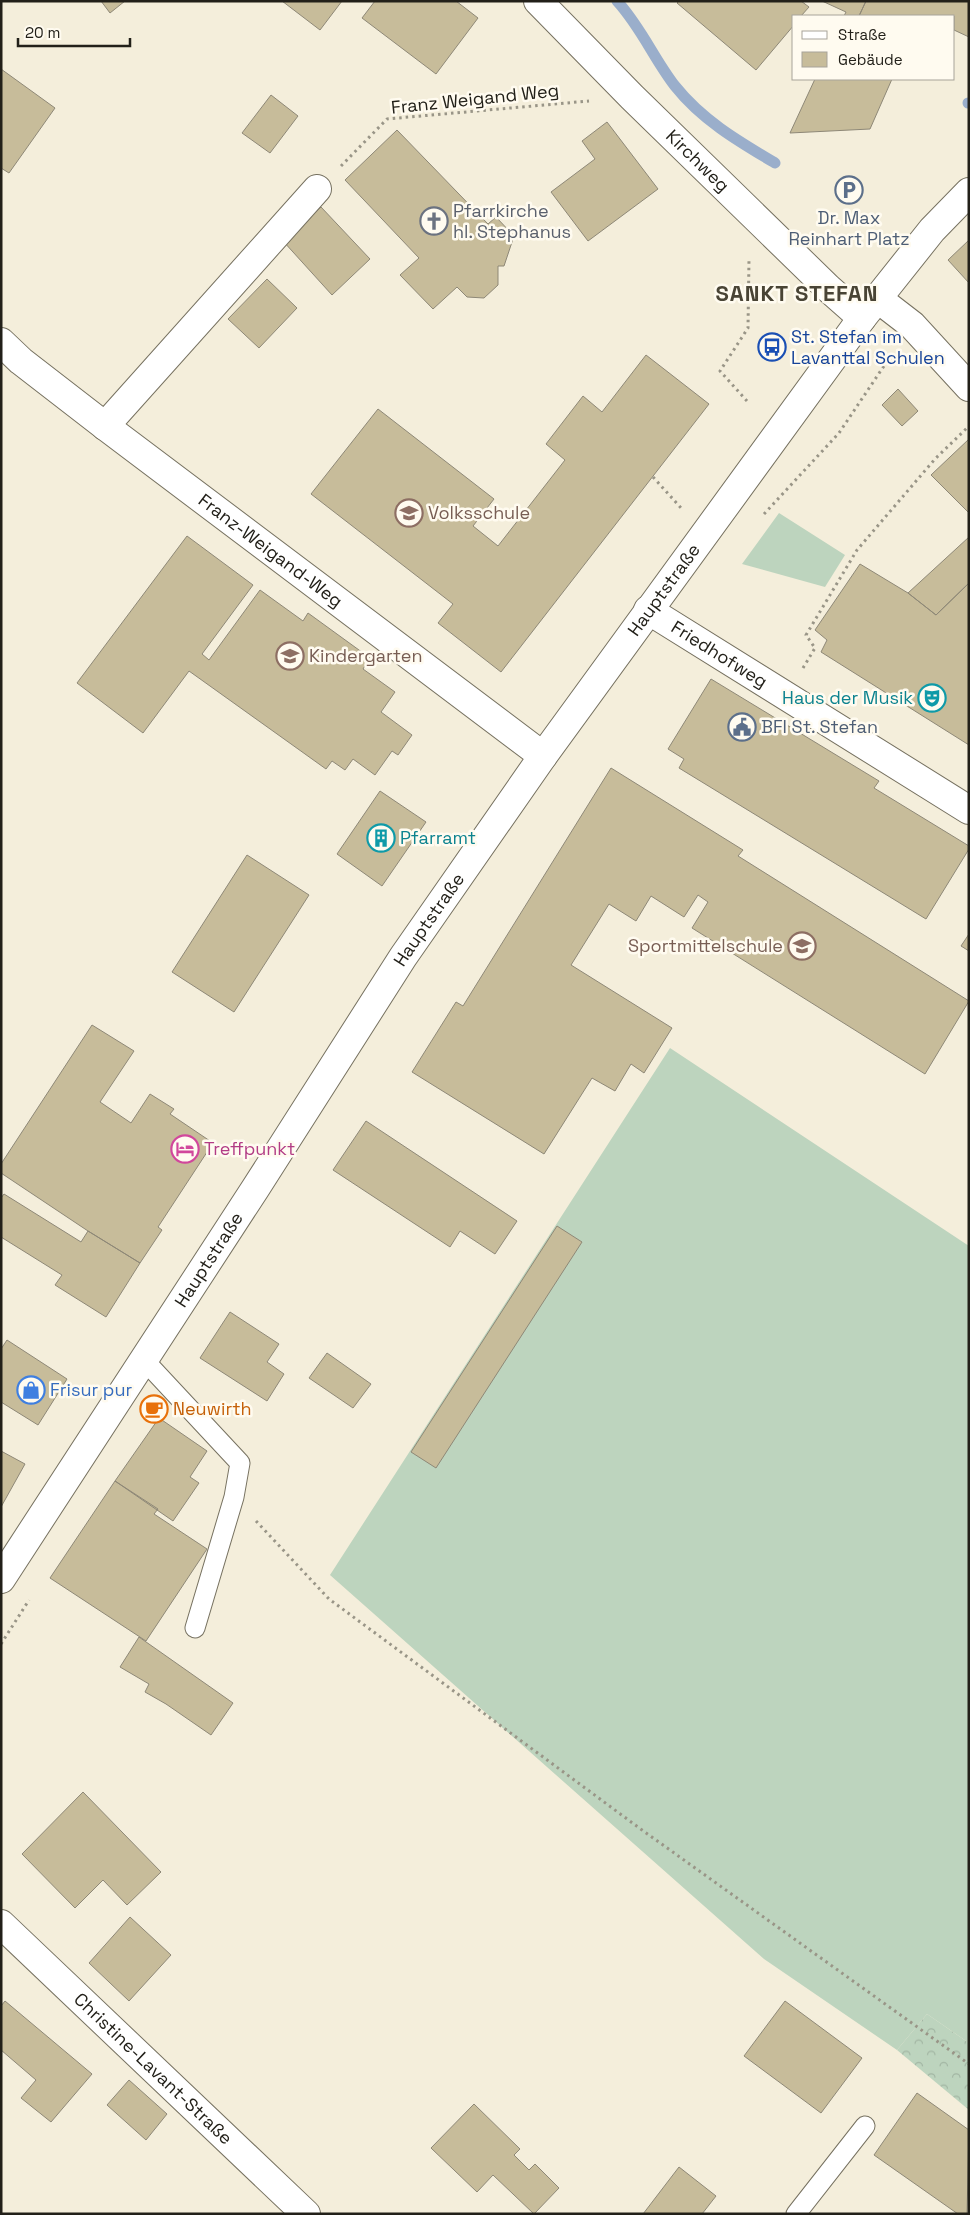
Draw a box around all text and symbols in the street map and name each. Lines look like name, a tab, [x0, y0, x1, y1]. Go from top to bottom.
scale bar	[18, 15, 130, 47]
legend	[792, 15, 955, 80]
text: 20 m	[25, 23, 60, 42]
text: Straße	[838, 25, 887, 44]
text: Gebäude	[838, 50, 903, 69]
street label: Franz Weigand Weg	[390, 78, 560, 119]
street label: Kirchweg	[661, 124, 735, 197]
parking icon: Dr. Max Reinhart Platz	[834, 175, 864, 205]
place label: Pfarrkirche hl. Stephanus	[453, 199, 571, 243]
church icon: Pfarrkirche hl. Stephanus	[419, 206, 449, 236]
place label: Dr. Max Reinhart Platz	[788, 206, 910, 250]
district label: SANKT STEFAN	[715, 279, 879, 307]
place label: St. Stefan im Lavanttal Schulen	[791, 325, 945, 369]
bus stop icon: St. Stefan im Lavanttal Schulen	[757, 332, 787, 362]
street label: Franz-Weigand-Weg	[194, 488, 348, 612]
school or university icon: Volksschule	[394, 498, 424, 528]
place label: Volksschule	[428, 501, 530, 524]
street label: Hauptstraße	[622, 539, 705, 640]
street label: Friedhofweg	[667, 615, 772, 693]
school or university icon: Kindergarten	[275, 641, 305, 671]
place label: Kindergarten	[309, 644, 422, 667]
theatre icon: Haus der Musik	[917, 683, 947, 713]
place label: Haus der Musik	[782, 686, 913, 709]
public building icon: BFI St. Stefan	[727, 712, 757, 742]
place label: BFI St. Stefan	[761, 715, 878, 738]
building icon: Pfarramt	[366, 823, 396, 853]
place label: Pfarramt	[400, 826, 476, 849]
street label: Hauptstraße	[388, 868, 469, 971]
school or university icon: Sportmittelschule	[787, 931, 817, 961]
place label: Sportmittelschule	[628, 934, 783, 957]
hotel icon: Treffpunkt	[170, 1134, 200, 1164]
place label: Treffpunkt	[204, 1137, 295, 1160]
street label: Hauptstraße	[169, 1208, 248, 1311]
shop icon: Frisur pur	[16, 1375, 46, 1405]
place label: Frisur pur	[50, 1378, 132, 1401]
cafe icon: Neuwirth	[139, 1394, 169, 1424]
place label: Neuwirth	[173, 1397, 252, 1420]
street label: Christine-Lavant-Straße	[69, 1988, 238, 2149]

